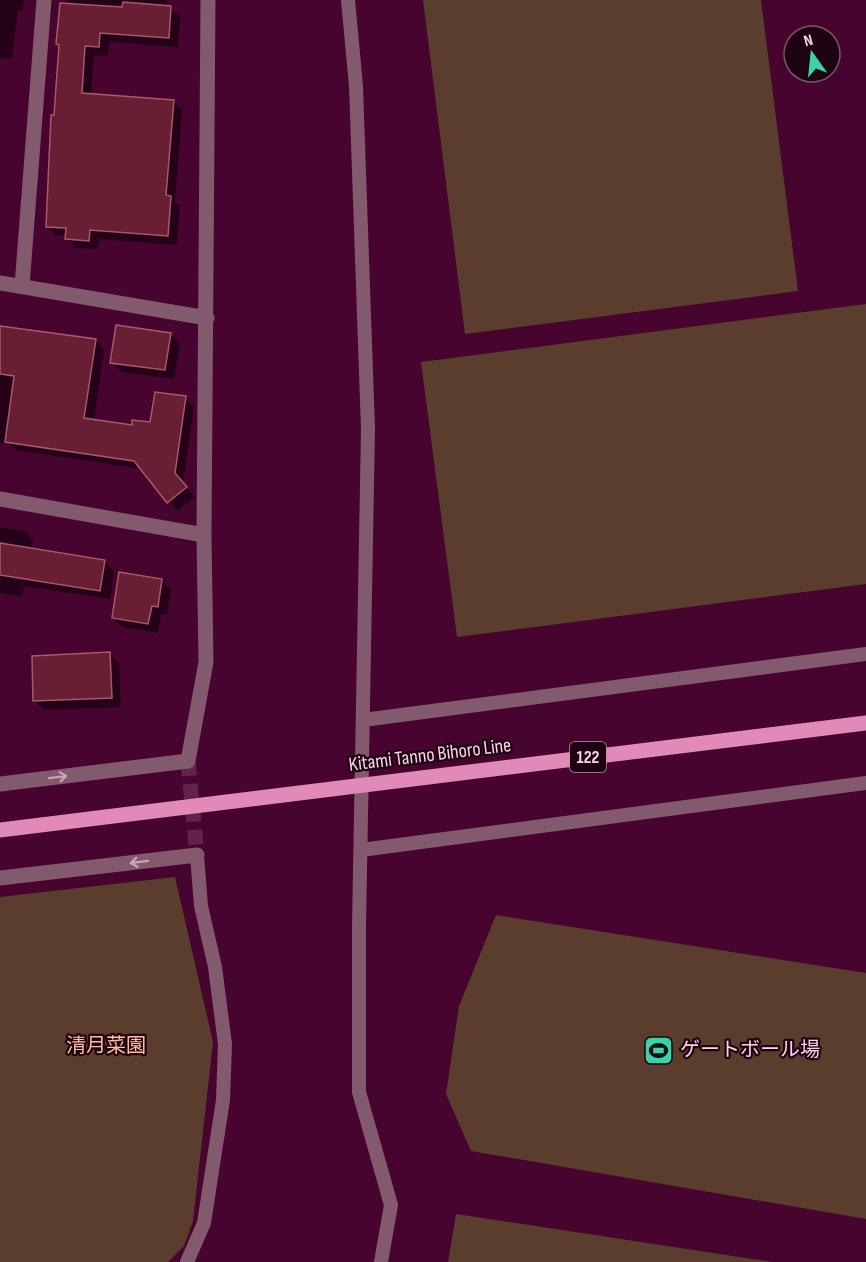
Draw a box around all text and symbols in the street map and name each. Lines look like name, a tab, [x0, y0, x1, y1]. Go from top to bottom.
north arrow	[782, 24, 842, 84]
text: N	[802, 31, 815, 51]
street label: Kitami Tanno Bihoro Line	[347, 733, 513, 777]
road number: 122	[570, 742, 606, 772]
one-way arrow	[48, 771, 68, 782]
one-way arrow	[130, 856, 150, 867]
park label: 清月菜園	[66, 1034, 146, 1058]
sports icon: ゲートボール場	[643, 1034, 675, 1066]
place label: ゲートボール場	[680, 1038, 820, 1062]

